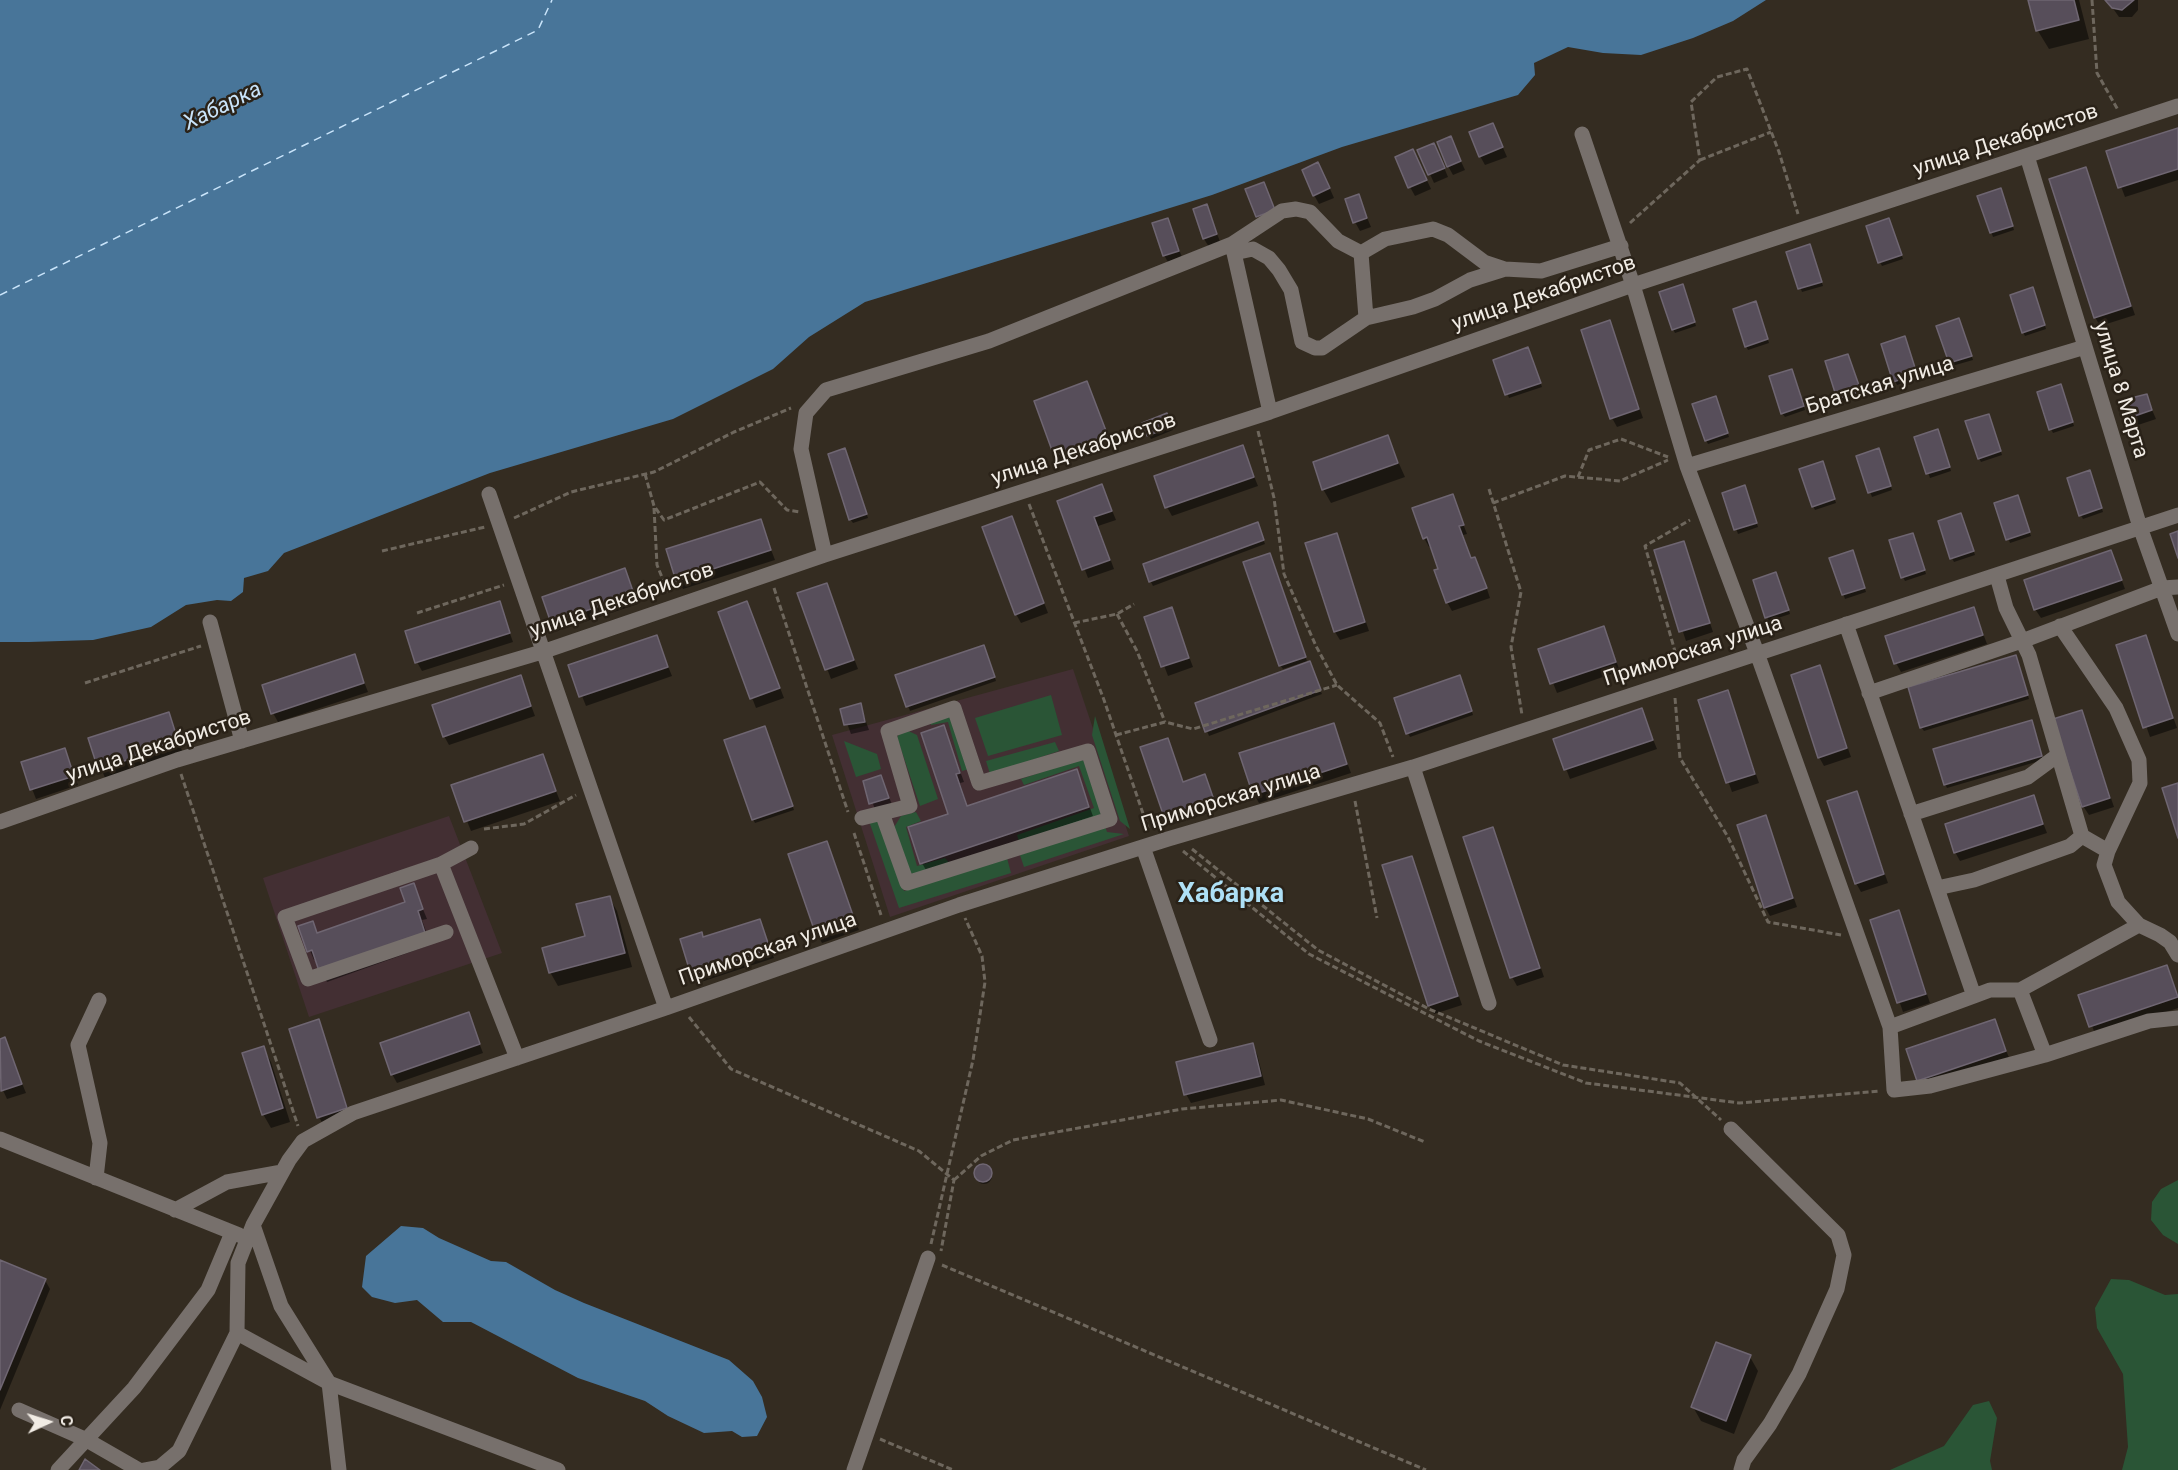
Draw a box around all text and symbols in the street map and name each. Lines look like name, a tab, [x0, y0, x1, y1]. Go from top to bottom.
water label: Хабарка	[180, 77, 266, 137]
street label: улица Декабристов	[1911, 99, 2101, 183]
street label: улица Декабристов	[1449, 251, 1639, 337]
street label: улица 8 Марта	[2087, 318, 2153, 462]
street label: Братская улица	[1803, 351, 1957, 421]
street label: улица Декабристов	[989, 408, 1179, 492]
street label: улица Декабристов	[527, 558, 717, 644]
street label: Приморская улица	[1600, 611, 1786, 693]
street label: улица Декабристов	[64, 705, 254, 789]
street label: Приморская улица	[1138, 760, 1324, 838]
district label: Хабарка	[1178, 879, 1284, 911]
street label: Приморская улица	[676, 908, 860, 992]
north arrow	[18, 1392, 78, 1452]
text: С	[57, 1415, 76, 1427]

